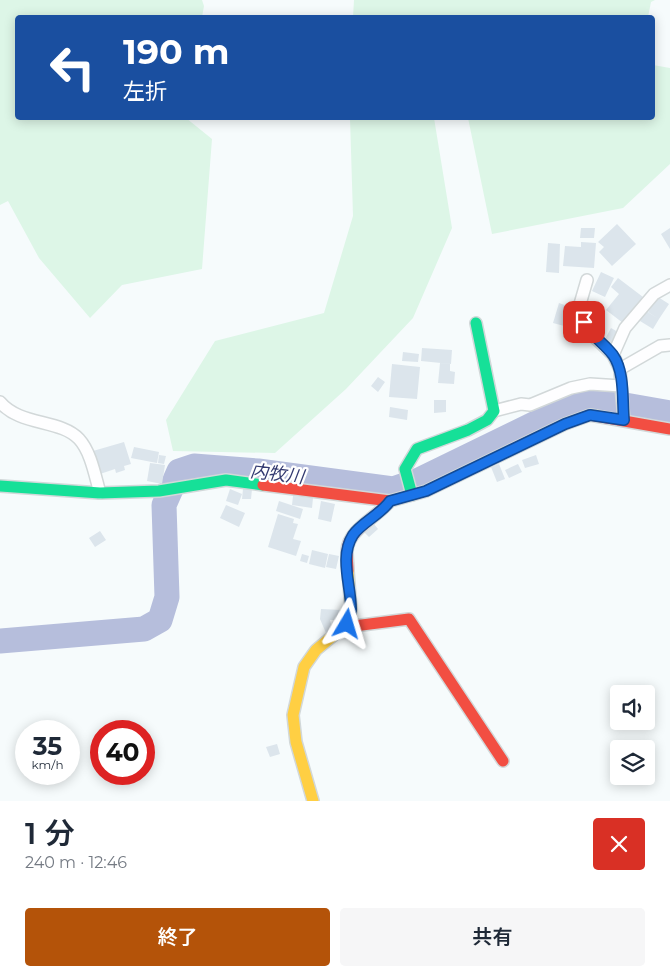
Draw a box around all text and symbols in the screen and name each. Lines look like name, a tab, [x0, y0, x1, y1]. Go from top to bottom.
text: 190 m	[123, 30, 229, 73]
icon: left	[40, 35, 105, 100]
text: 左折	[123, 78, 167, 105]
pin	[563, 301, 605, 343]
icon: arrive	[570, 308, 598, 336]
water label: 内牧川	[249, 460, 307, 488]
position arrow	[320, 597, 372, 649]
map controls	[610, 685, 655, 785]
button: sound	[610, 685, 655, 730]
speed limit sign: 40	[90, 720, 155, 785]
text: 35	[33, 731, 62, 761]
button: layers	[610, 740, 655, 785]
text: km/h	[31, 757, 64, 772]
text: 1 分	[25, 815, 75, 852]
button: close	[593, 818, 645, 870]
text: 240 m · 12:46	[25, 853, 127, 872]
button: 終了	[25, 908, 330, 966]
button: 共有	[340, 908, 645, 966]

